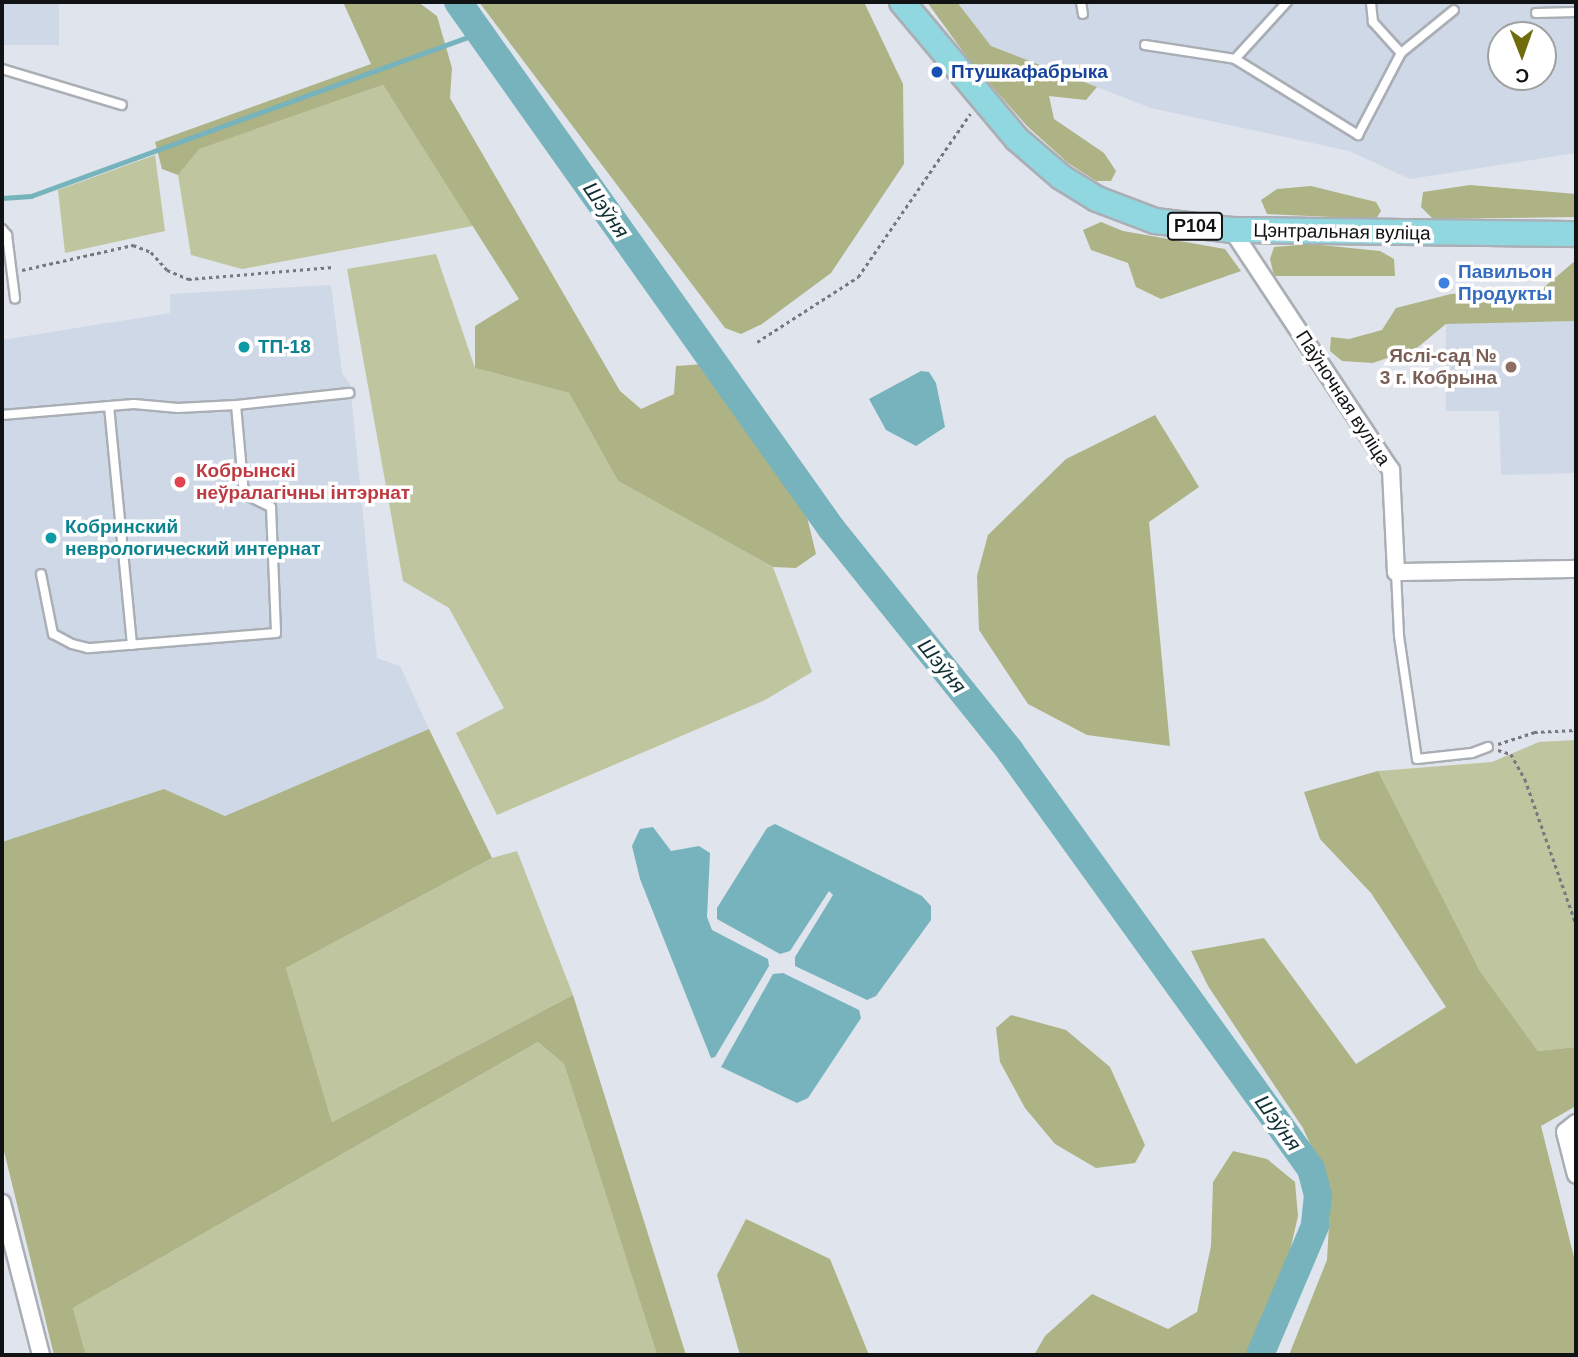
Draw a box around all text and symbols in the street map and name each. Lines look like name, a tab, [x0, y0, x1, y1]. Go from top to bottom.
north arrow	[1487, 21, 1557, 91]
place label: Птушкафабрыка	[951, 61, 1108, 83]
marker: Птушкафабрыка	[929, 64, 945, 80]
text: С	[1515, 65, 1529, 86]
water label: Шэўня	[578, 177, 634, 243]
road number: Р104	[1165, 211, 1225, 240]
street label: Цэнтральная вуліца	[1253, 219, 1431, 245]
place label: Павильон Продукты	[1458, 261, 1553, 305]
marker: Павильон Продукты	[1436, 275, 1452, 291]
street label: Паўночная вуліца	[1291, 326, 1395, 470]
place label: ТП-18	[258, 336, 311, 358]
marker: ТП-18	[236, 339, 252, 355]
place label: Яслі-сад № 3 г. Кобрына	[1380, 345, 1497, 389]
marker: Яслі-сад № 3 г. Кобрына	[1503, 359, 1519, 375]
place label: Кобрынскі неўралагічны інтэрнат	[196, 460, 410, 504]
marker: Кобрынскі неўралагічны інтэрнат	[170, 472, 190, 492]
place label: Кобринский неврологический интернат	[65, 516, 321, 560]
marker: Кобринский неврологический интернат	[43, 530, 59, 546]
water label: Шэўня	[912, 634, 972, 698]
water label: Шэўня	[1249, 1090, 1307, 1156]

